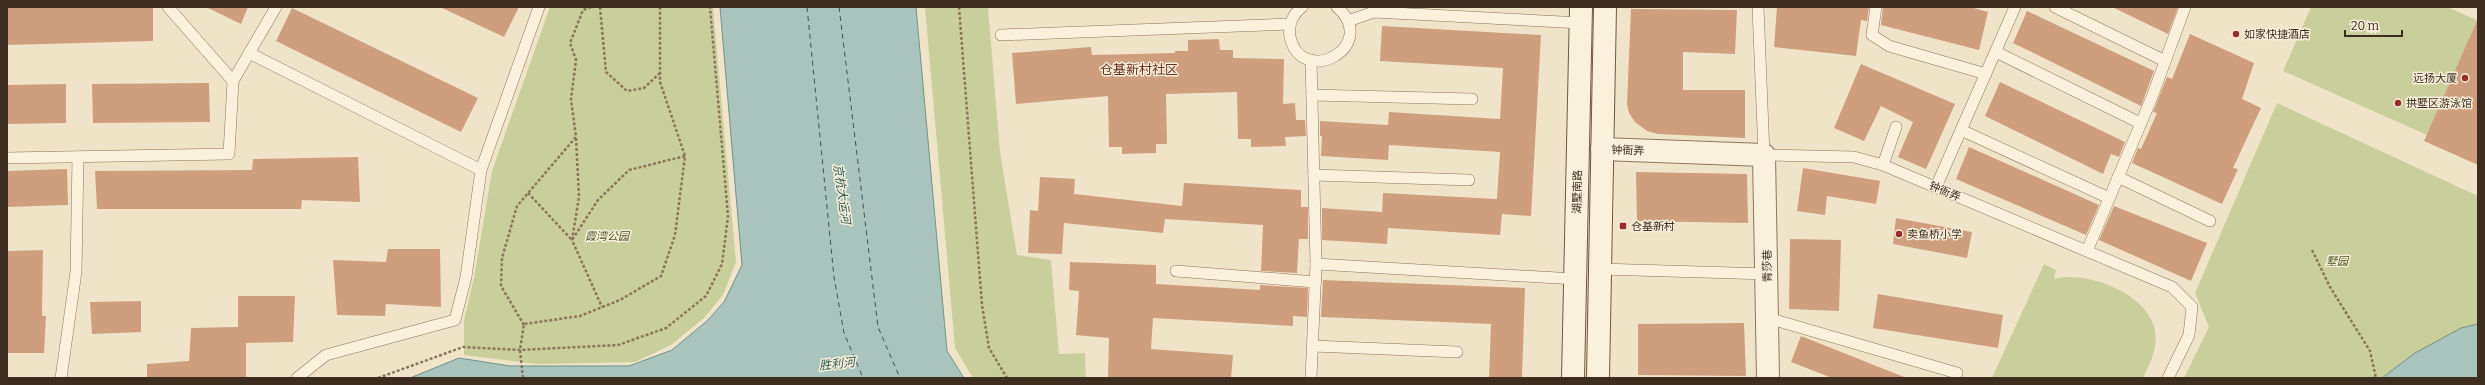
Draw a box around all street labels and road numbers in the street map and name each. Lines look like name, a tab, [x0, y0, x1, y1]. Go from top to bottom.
street label: 钟衙弄	[1611, 143, 1645, 158]
street label: 湖墅南路	[1571, 170, 1584, 214]
street label: 钟衙弄	[1927, 179, 1963, 204]
street label: 青莎巷	[1761, 249, 1774, 283]

